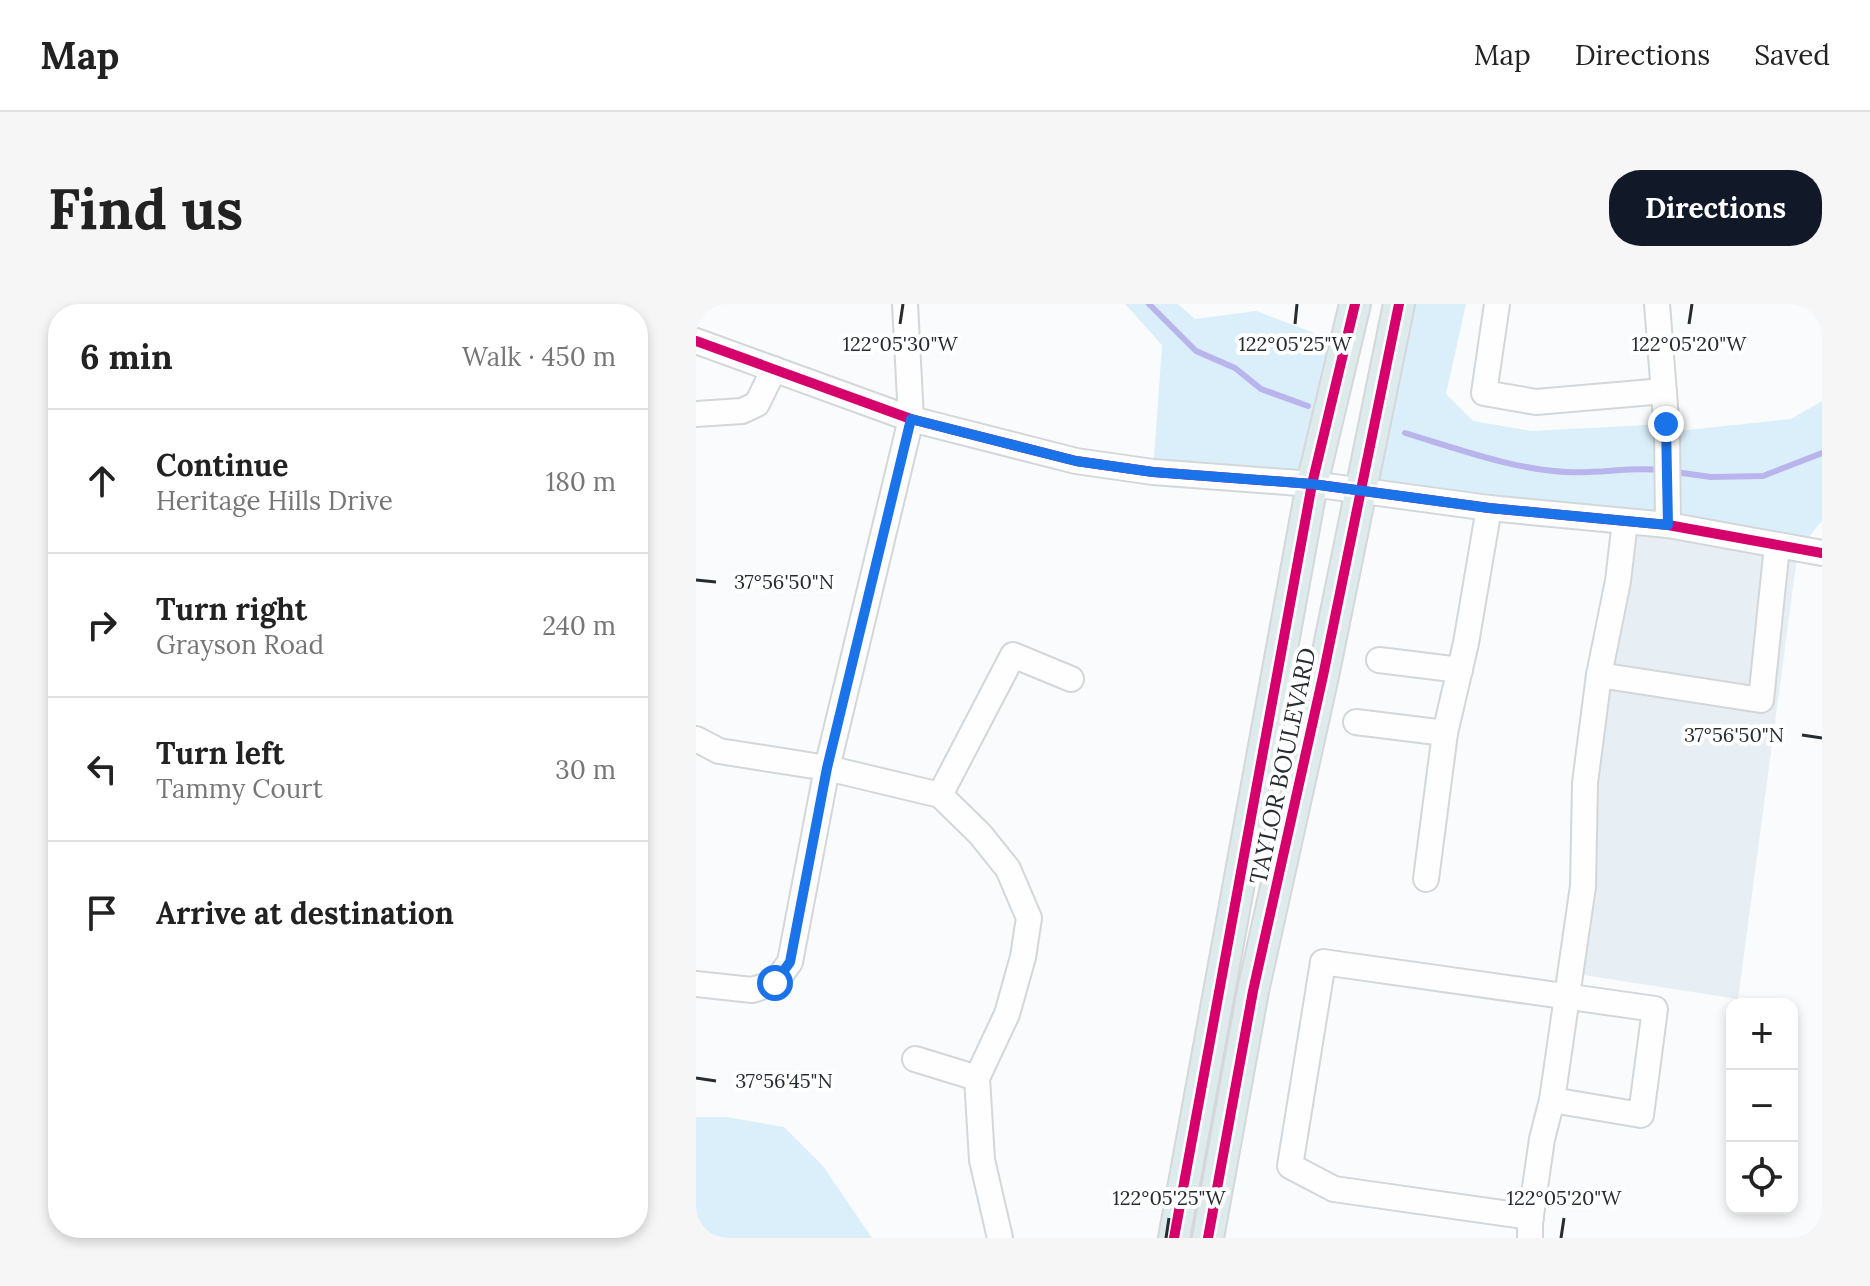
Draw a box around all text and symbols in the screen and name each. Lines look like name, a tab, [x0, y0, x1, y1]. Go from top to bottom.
text: Map	[40, 31, 119, 79]
text: Map	[1474, 37, 1531, 73]
text: Directions	[1575, 37, 1710, 73]
text: Saved	[1754, 37, 1830, 73]
button: Directions	[1609, 170, 1822, 246]
text: Find us	[48, 173, 243, 244]
text: 122°05'30"W	[843, 331, 958, 356]
text: 122°05'25"W	[1239, 331, 1352, 356]
text: 122°05'20"W	[1632, 331, 1747, 356]
text: 6 min	[80, 335, 173, 378]
text: Walk · 450 m	[462, 340, 616, 373]
route end	[1648, 406, 1684, 442]
text: Continue	[156, 446, 288, 484]
icon: ahead	[80, 459, 124, 503]
text: 180 m	[546, 465, 616, 498]
text: Heritage Hills Drive	[156, 484, 393, 517]
text: 37°56'50"N	[734, 569, 834, 594]
text: Turn right	[156, 590, 307, 628]
icon: right	[80, 603, 124, 647]
text: 240 m	[542, 609, 616, 642]
text: Grayson Road	[156, 628, 324, 661]
street label: TAYLOR BOULEVARD	[1242, 645, 1323, 887]
text: 37°56'50"N	[1684, 722, 1784, 747]
text: Turn left	[156, 734, 284, 772]
icon: left	[80, 747, 124, 791]
text: 30 m	[555, 753, 616, 786]
text: Tammy Court	[156, 772, 323, 805]
icon: arrive	[80, 891, 124, 935]
text: Arrive at destination	[156, 894, 454, 932]
route start	[757, 965, 793, 1001]
map controls	[1726, 998, 1798, 1214]
button: +	[1726, 998, 1798, 1070]
text: 37°56'45"N	[735, 1068, 833, 1093]
button: −	[1726, 1070, 1798, 1142]
button: locate	[1726, 1142, 1798, 1214]
text: 122°05'25"W	[1113, 1185, 1226, 1210]
text: 122°05'20"W	[1507, 1185, 1622, 1210]

